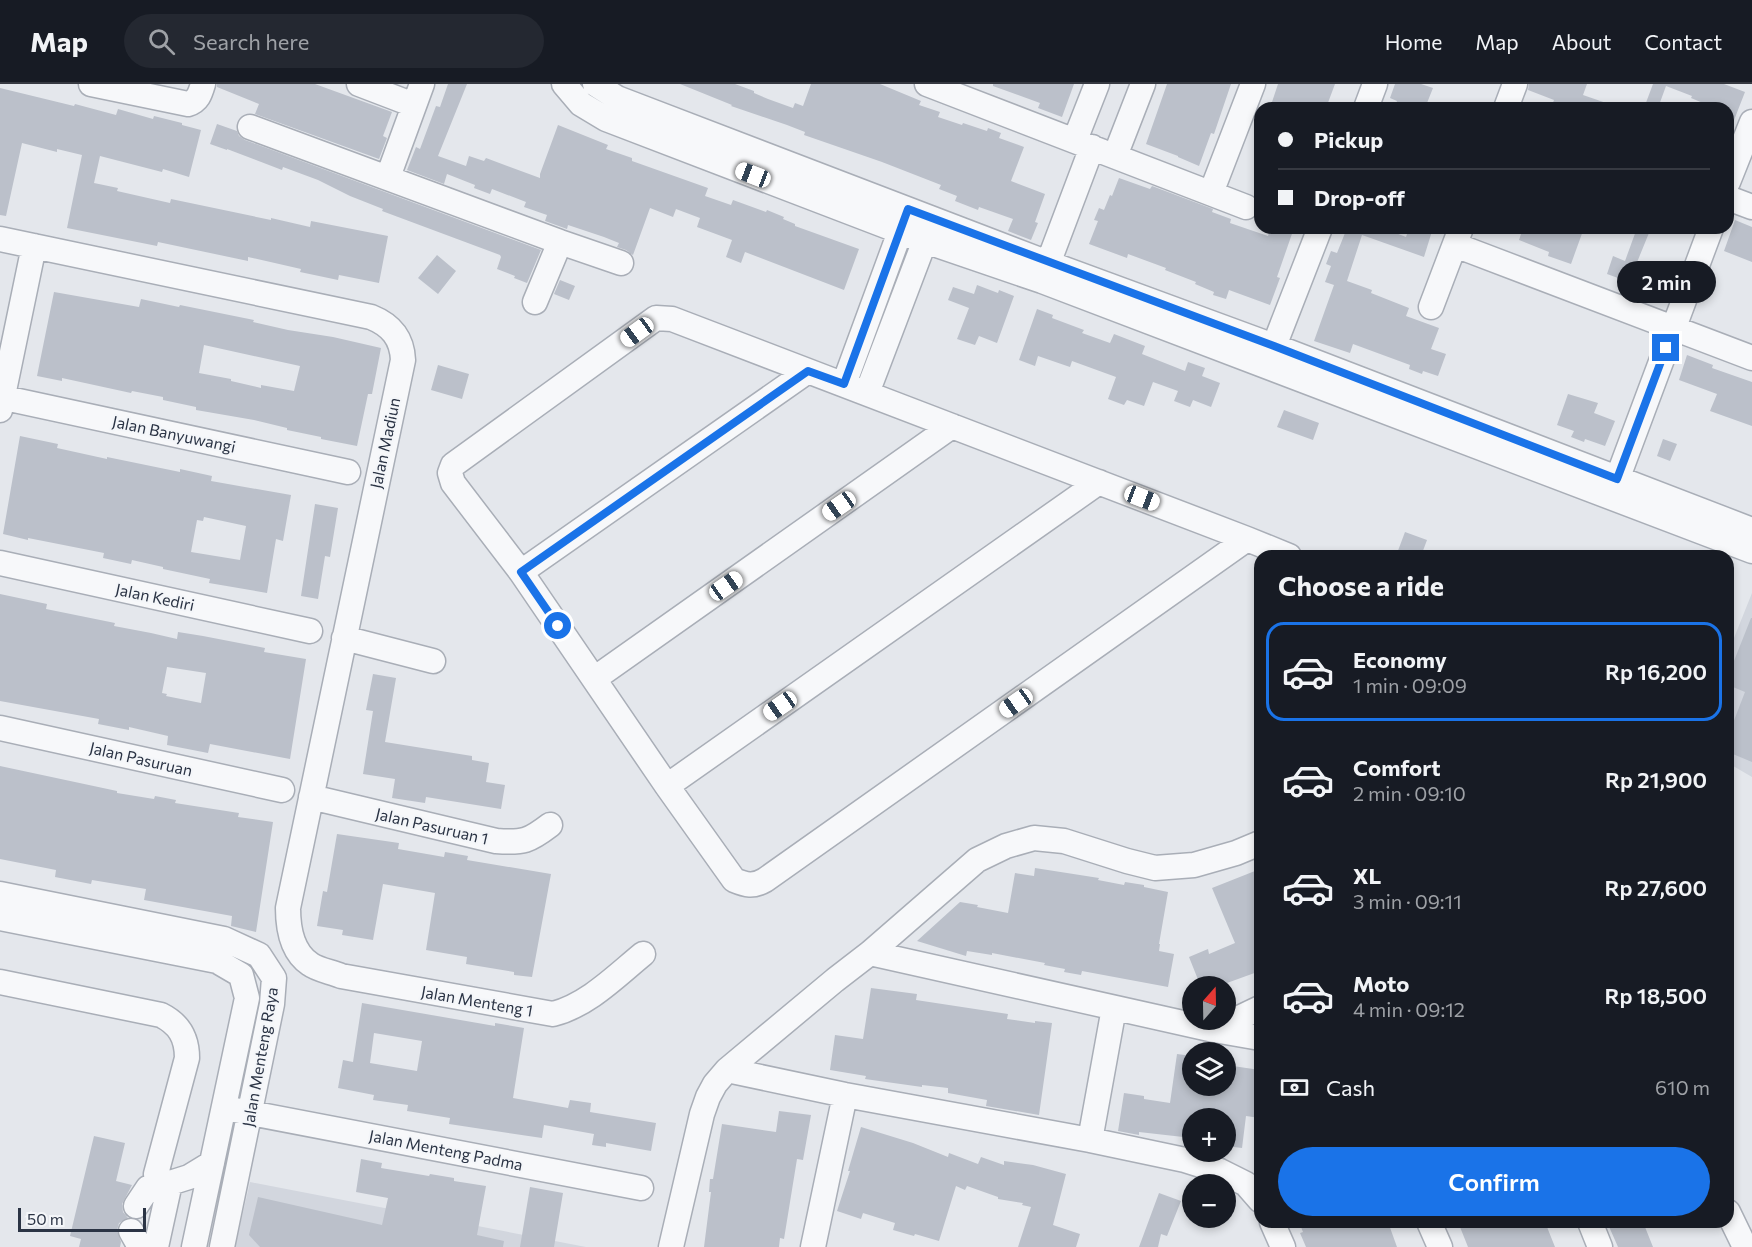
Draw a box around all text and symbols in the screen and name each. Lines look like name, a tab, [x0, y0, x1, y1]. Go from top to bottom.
search box	[124, 14, 544, 68]
text: Map	[30, 24, 88, 58]
icon: search	[145, 25, 178, 58]
text: Search here	[193, 28, 309, 55]
text: Home	[1385, 29, 1442, 54]
text: Map	[1475, 29, 1519, 54]
text: About	[1552, 29, 1611, 54]
text: Contact	[1644, 29, 1722, 54]
text: Pickup	[1314, 126, 1383, 153]
car	[733, 160, 773, 190]
text: Drop-off	[1314, 184, 1405, 211]
callout: 2 min	[1616, 261, 1716, 303]
text: 2 min	[1642, 270, 1691, 294]
car	[617, 314, 657, 350]
route end	[1652, 334, 1679, 361]
street label: Jalan Madiun	[366, 396, 403, 490]
street label: Jalan Banyuwangi	[111, 411, 237, 456]
car	[1122, 483, 1162, 513]
car	[819, 488, 859, 524]
car	[706, 568, 746, 604]
text: Choose a ride	[1278, 569, 1444, 602]
street label: Jalan Kediri	[114, 579, 196, 614]
route start	[544, 612, 571, 639]
icon: car	[1281, 645, 1335, 699]
text: Economy	[1353, 646, 1447, 673]
text: Rp 16,200	[1605, 658, 1707, 685]
text: 1 min · 09:09	[1353, 673, 1467, 697]
car	[996, 685, 1036, 721]
car	[760, 688, 800, 724]
street label: Jalan Pasuruan	[88, 737, 194, 780]
icon: car	[1281, 753, 1335, 807]
text: Comfort	[1353, 754, 1441, 781]
text: Rp 21,900	[1605, 766, 1707, 793]
text: 2 min · 09:10	[1353, 781, 1466, 805]
street label: Jalan Pasuruan 1	[374, 803, 490, 848]
icon: car	[1281, 861, 1335, 915]
text: XL	[1353, 862, 1381, 889]
text: Rp 27,600	[1605, 874, 1707, 901]
text: 3 min · 09:11	[1353, 889, 1462, 913]
icon: car	[1281, 969, 1335, 1023]
text: Moto	[1353, 970, 1409, 997]
north arrow	[1182, 976, 1236, 1030]
map controls	[1182, 976, 1236, 1228]
street label: Jalan Menteng 1	[420, 981, 534, 1020]
text: Rp 18,500	[1605, 982, 1707, 1009]
street label: Jalan Menteng Raya	[238, 985, 281, 1128]
text: 4 min · 09:12	[1353, 997, 1465, 1021]
button: layers	[1182, 1042, 1236, 1096]
icon: cash	[1278, 1071, 1311, 1104]
text: Cash	[1326, 1074, 1375, 1101]
text: 610 m	[1655, 1075, 1710, 1099]
button: +	[1182, 1108, 1236, 1162]
street label: Jalan Menteng Padma	[368, 1125, 525, 1174]
button: Confirm	[1278, 1147, 1710, 1216]
button: −	[1182, 1174, 1236, 1228]
scale bar	[18, 1205, 146, 1232]
text: 50 m	[27, 1209, 64, 1228]

